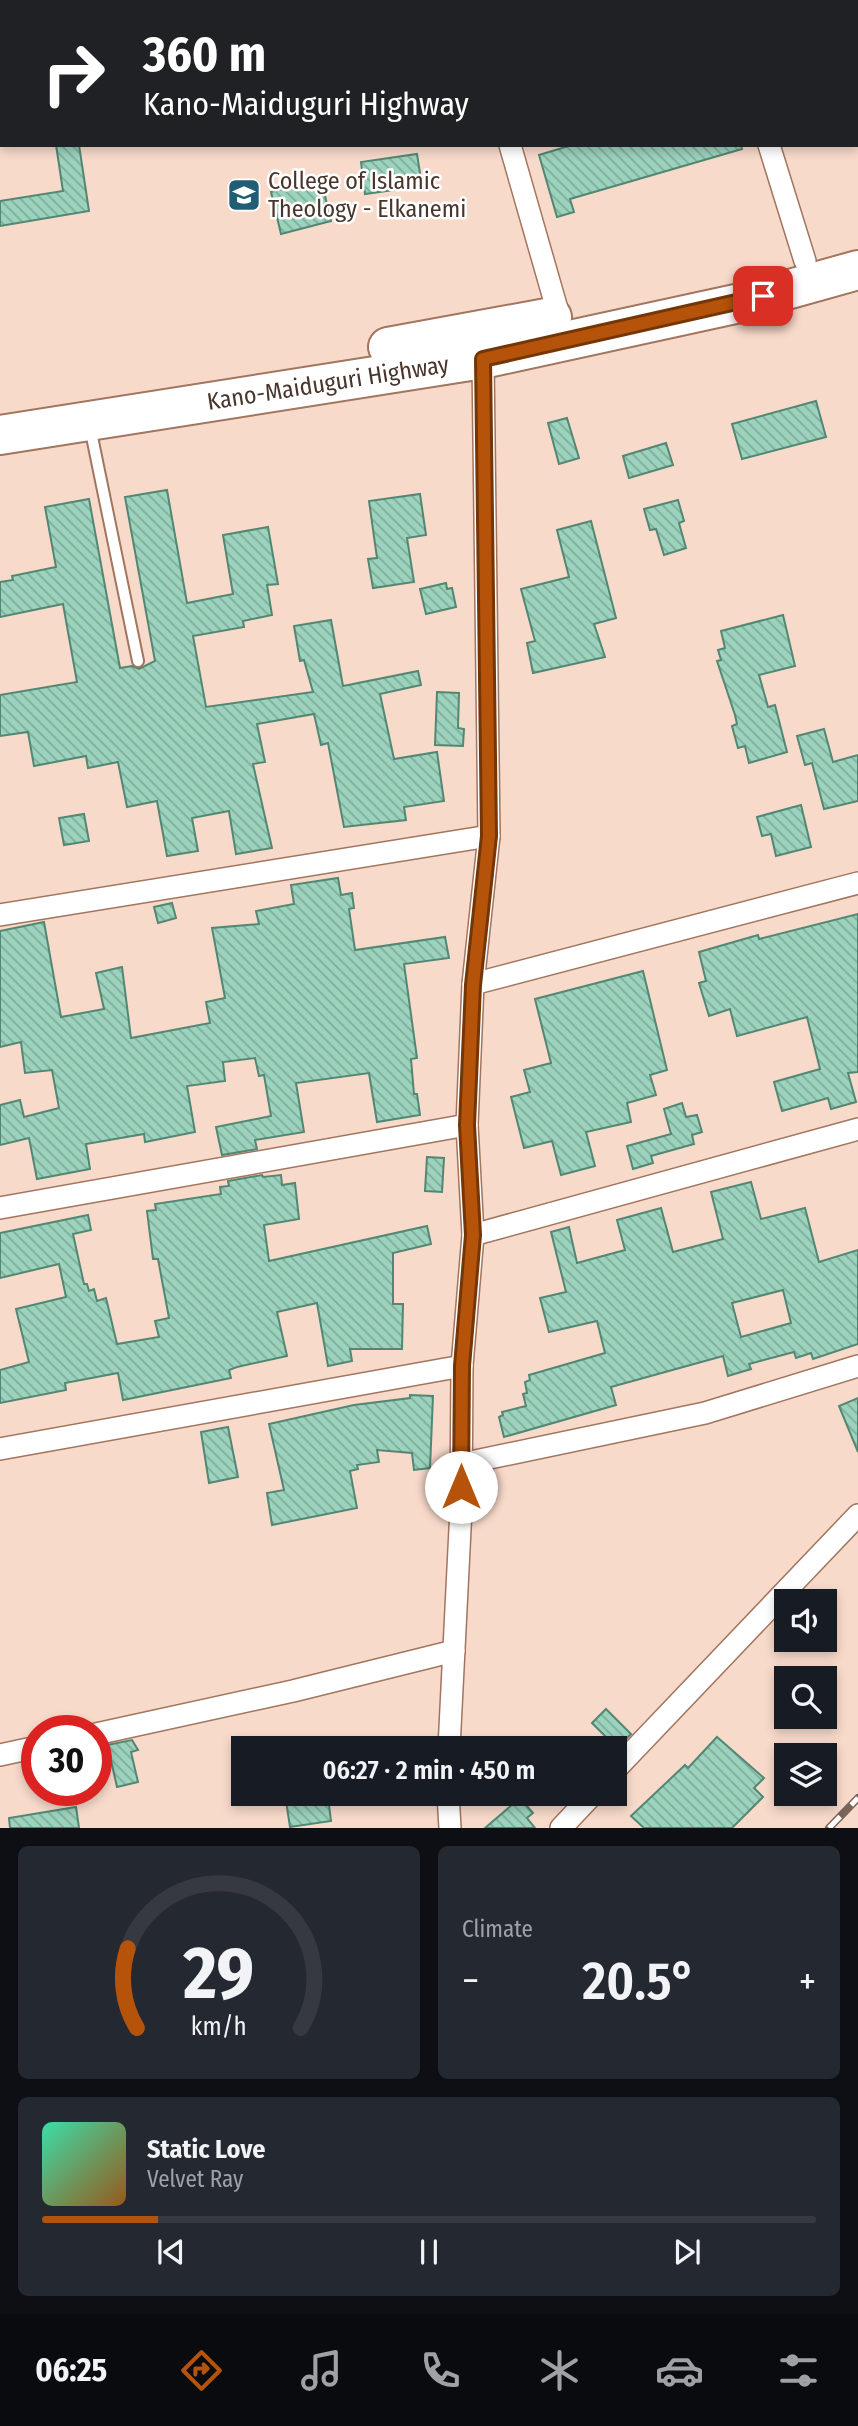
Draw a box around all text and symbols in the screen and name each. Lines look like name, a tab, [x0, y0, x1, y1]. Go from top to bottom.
text: 360 m	[143, 25, 266, 84]
icon: right	[28, 28, 119, 119]
text: Kano-Maiduguri Highway	[143, 85, 469, 123]
place label: College of Islamic Theology - Elkanemi	[268, 167, 466, 223]
school or university icon: College of Islamic Theology - Elkanemi	[225, 176, 263, 214]
pin	[733, 266, 793, 326]
icon: arrive	[744, 277, 782, 315]
street label: Kano-Maiduguri Highway	[205, 350, 451, 416]
position arrow	[424, 1450, 498, 1524]
map controls	[774, 1589, 837, 1806]
button: sound	[774, 1589, 837, 1652]
button: search	[774, 1666, 837, 1729]
speed limit sign: 30	[21, 1715, 112, 1806]
button: layers	[774, 1743, 837, 1806]
text: 06:27 · 2 min · 450 m	[323, 1755, 535, 1786]
text: Climate	[462, 1915, 533, 1943]
text: 29	[183, 1931, 254, 2018]
text: 20.5°	[582, 1950, 696, 2013]
text: −	[462, 1958, 479, 2004]
text: +	[799, 1958, 816, 2004]
text: km/h	[191, 2012, 247, 2042]
text: Static Love	[147, 2134, 265, 2165]
text: Velvet Ray	[147, 2165, 243, 2193]
icon: previous	[152, 2233, 190, 2271]
icon: pause	[410, 2233, 448, 2271]
icon: next	[668, 2233, 706, 2271]
icon: directions	[177, 2346, 226, 2395]
icon: music	[297, 2346, 346, 2395]
icon: phone	[416, 2346, 465, 2395]
icon: climate	[535, 2346, 584, 2395]
icon: car	[655, 2346, 704, 2395]
icon: filters	[774, 2346, 823, 2395]
text: 06:25	[35, 2351, 107, 2389]

